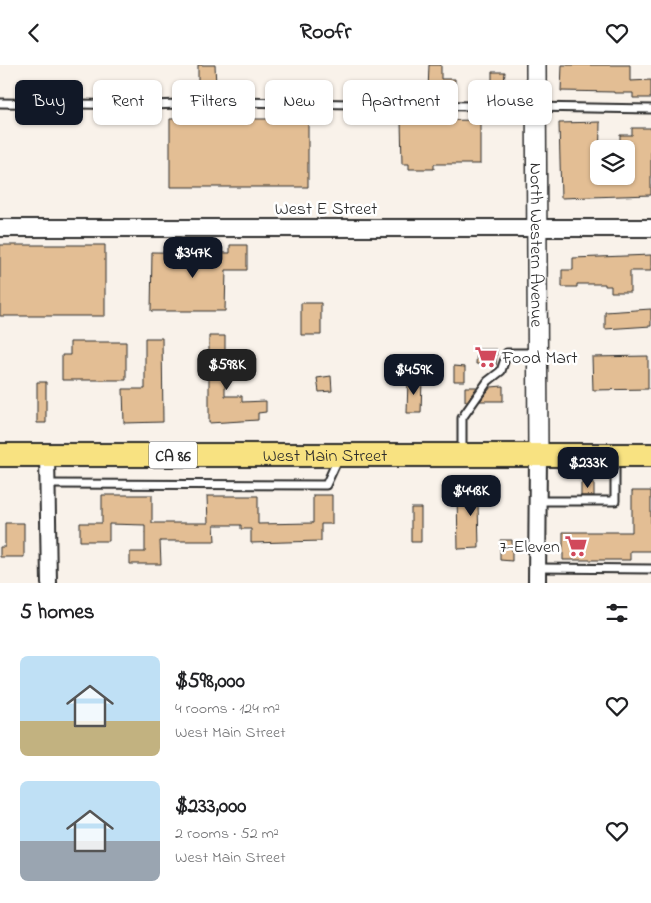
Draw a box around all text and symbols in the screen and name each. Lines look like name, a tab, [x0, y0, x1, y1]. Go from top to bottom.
text: Roofr	[300, 17, 351, 49]
icon: back	[20, 19, 48, 47]
icon: heart	[603, 19, 631, 47]
chip: Buy	[15, 80, 83, 125]
chip: Rent	[93, 80, 162, 125]
chip: Filters	[172, 80, 255, 125]
chip: New	[265, 80, 333, 125]
chip: Apartment	[343, 80, 458, 125]
chip: House	[468, 80, 552, 125]
map controls	[590, 140, 635, 185]
button: layers	[590, 140, 635, 185]
street label: North Western Avenue	[522, 163, 548, 328]
street label: West E Street	[275, 197, 377, 223]
pin: $347K	[158, 237, 228, 279]
text: $347K	[174, 241, 212, 265]
supermarket icon: Food Mart	[473, 344, 499, 370]
place label: Food Mart	[501, 346, 578, 372]
pin: $598K	[192, 349, 262, 391]
text: $598K	[208, 353, 246, 377]
pin: $459K	[379, 353, 449, 396]
text: $459K	[395, 358, 433, 382]
road number: CA 86	[149, 441, 197, 469]
street label: West Main Street	[263, 444, 387, 470]
pin: $233K	[553, 447, 623, 489]
text: $233K	[569, 451, 607, 475]
pin: $448K	[436, 475, 506, 517]
text: $448K	[453, 479, 489, 503]
supermarket icon: 7-Eleven	[563, 533, 589, 559]
place label: 7-Eleven	[499, 535, 560, 561]
text: 5 homes	[20, 598, 95, 628]
icon: filters	[603, 599, 631, 627]
text: $598,000	[175, 667, 245, 697]
icon: home	[60, 676, 120, 736]
icon: heart	[603, 692, 631, 720]
text: 4 rooms · 124 m²	[175, 697, 280, 721]
text: West Main Street	[175, 721, 286, 745]
text: $233,000	[175, 792, 246, 822]
icon: home	[60, 801, 120, 861]
icon: heart	[603, 817, 631, 845]
text: 2 rooms · 52 m²	[175, 822, 279, 846]
text: West Main Street	[175, 846, 286, 870]

